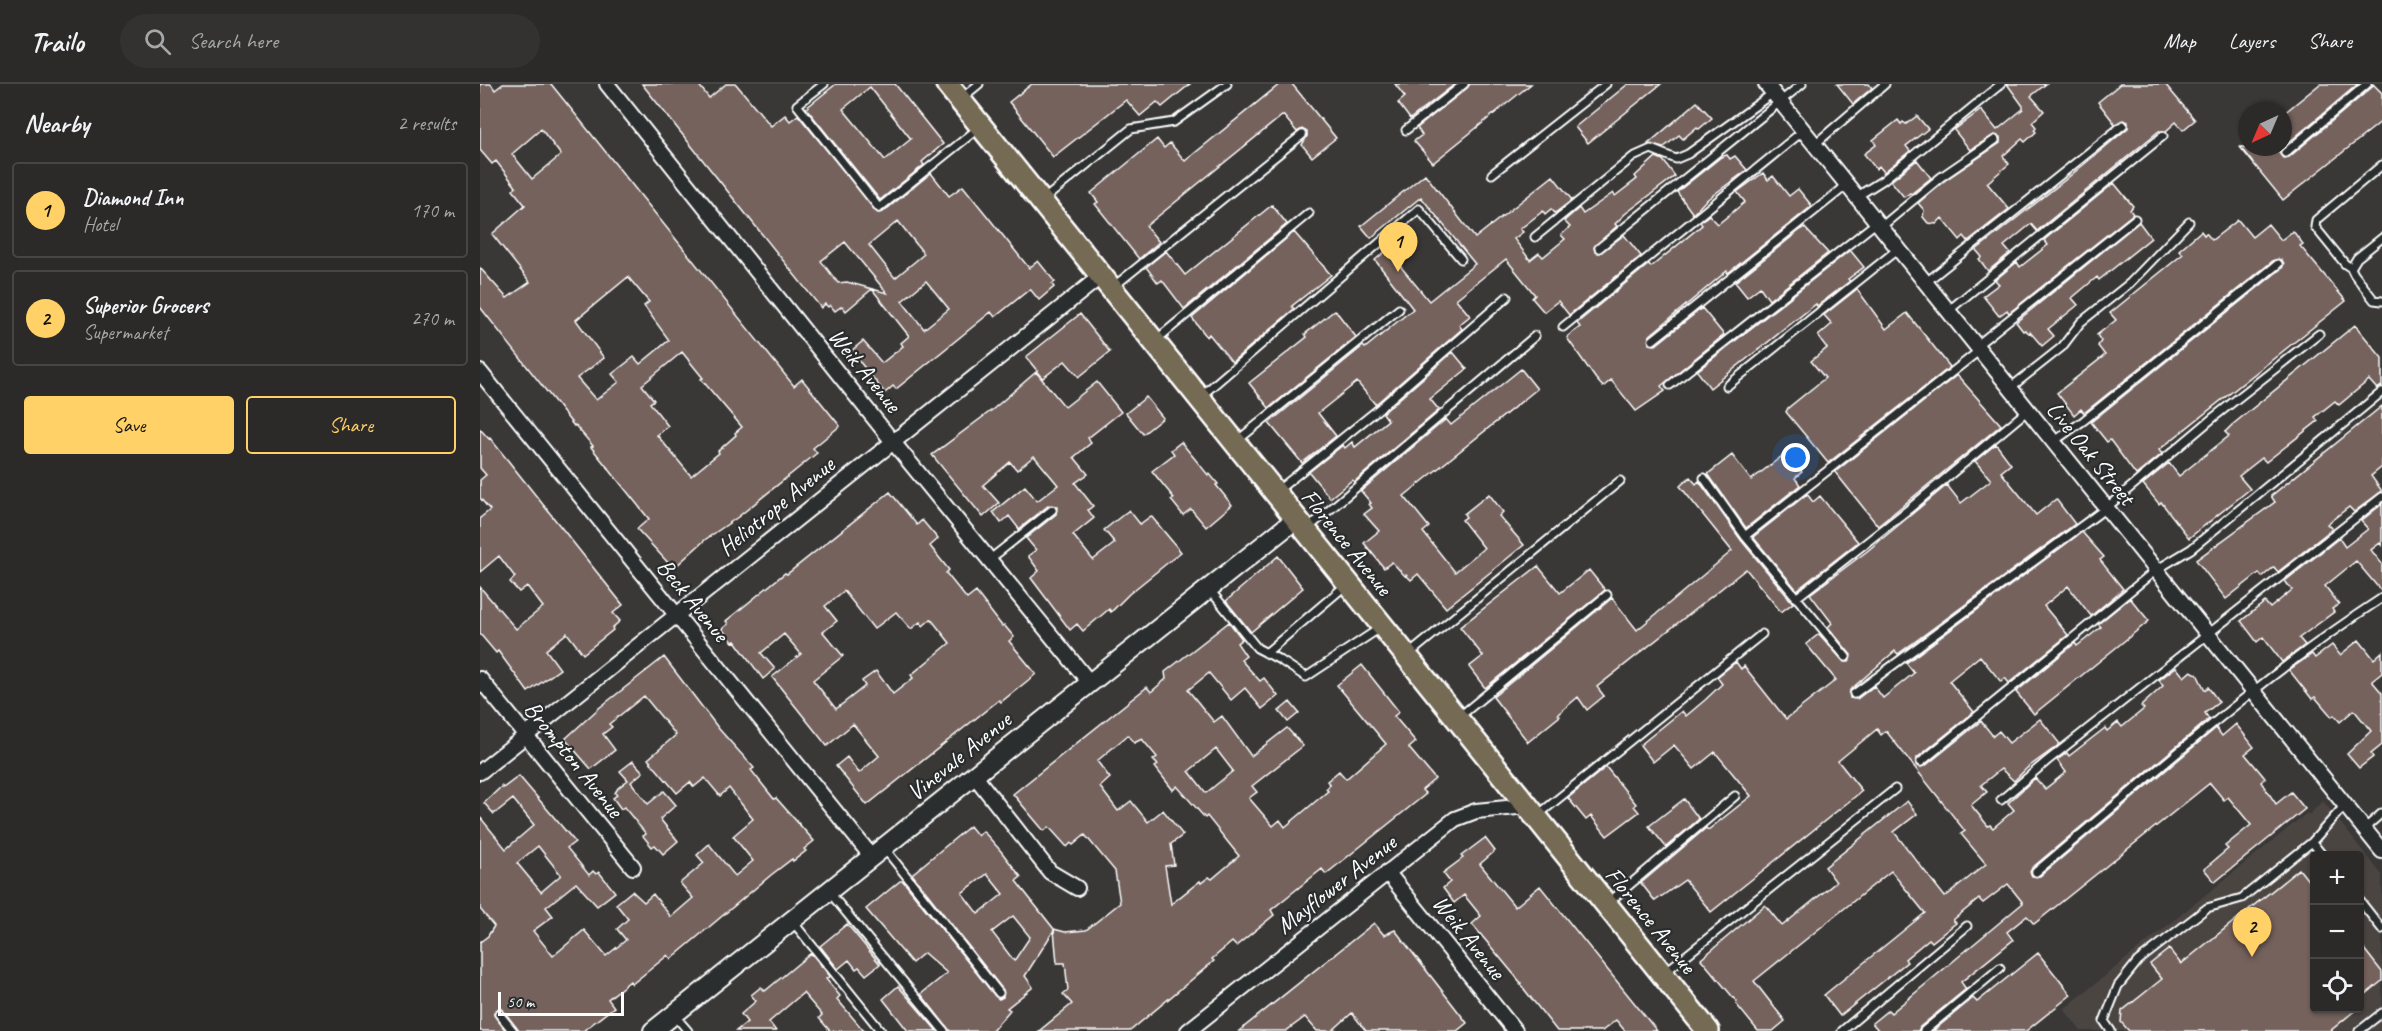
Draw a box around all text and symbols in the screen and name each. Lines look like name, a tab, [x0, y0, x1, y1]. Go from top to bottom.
search box	[120, 14, 540, 68]
text: Trailo	[30, 24, 84, 59]
icon: search	[141, 25, 174, 58]
text: Search here	[189, 27, 278, 55]
text: Map	[2163, 28, 2196, 54]
text: Layers	[2229, 28, 2275, 54]
text: Share	[2308, 28, 2352, 54]
north arrow	[2238, 102, 2292, 156]
text: Nearby	[24, 107, 89, 140]
text: 2 results	[397, 111, 456, 136]
text: Diamond Inn	[83, 184, 183, 212]
text: 1	[41, 198, 50, 223]
text: 170 m	[411, 198, 454, 223]
text: Hotel	[83, 212, 118, 237]
pin: 1	[1378, 222, 1418, 272]
text: Superior Grocers	[83, 292, 208, 320]
text: 2	[41, 306, 50, 331]
text: 270 m	[411, 306, 454, 331]
text: Supermarket	[83, 320, 168, 345]
street label: Weik Avenue	[822, 322, 909, 420]
street label: Live Oak Street	[2040, 395, 2143, 513]
button: Save	[24, 396, 234, 454]
button: Share	[246, 396, 456, 454]
your location	[1781, 443, 1810, 472]
street label: Heliotrope Avenue	[712, 448, 842, 562]
street label: Florence Avenue	[1295, 483, 1400, 603]
street label: Beck Avenue	[650, 552, 737, 649]
street label: Brompton Avenue	[518, 695, 632, 825]
street label: Vinevale Avenue	[901, 703, 1019, 807]
street label: Mayflower Avenue	[1270, 826, 1404, 940]
map controls	[2310, 851, 2364, 1013]
button: +	[2310, 851, 2364, 905]
street label: Florence Avenue	[1599, 861, 1704, 981]
street label: Weik Avenue	[1426, 889, 1513, 987]
button: −	[2310, 905, 2364, 959]
pin: 2	[2232, 908, 2272, 957]
button: locate	[2310, 959, 2364, 1013]
scale bar	[498, 989, 624, 1016]
text: 50 m	[507, 992, 534, 1012]

